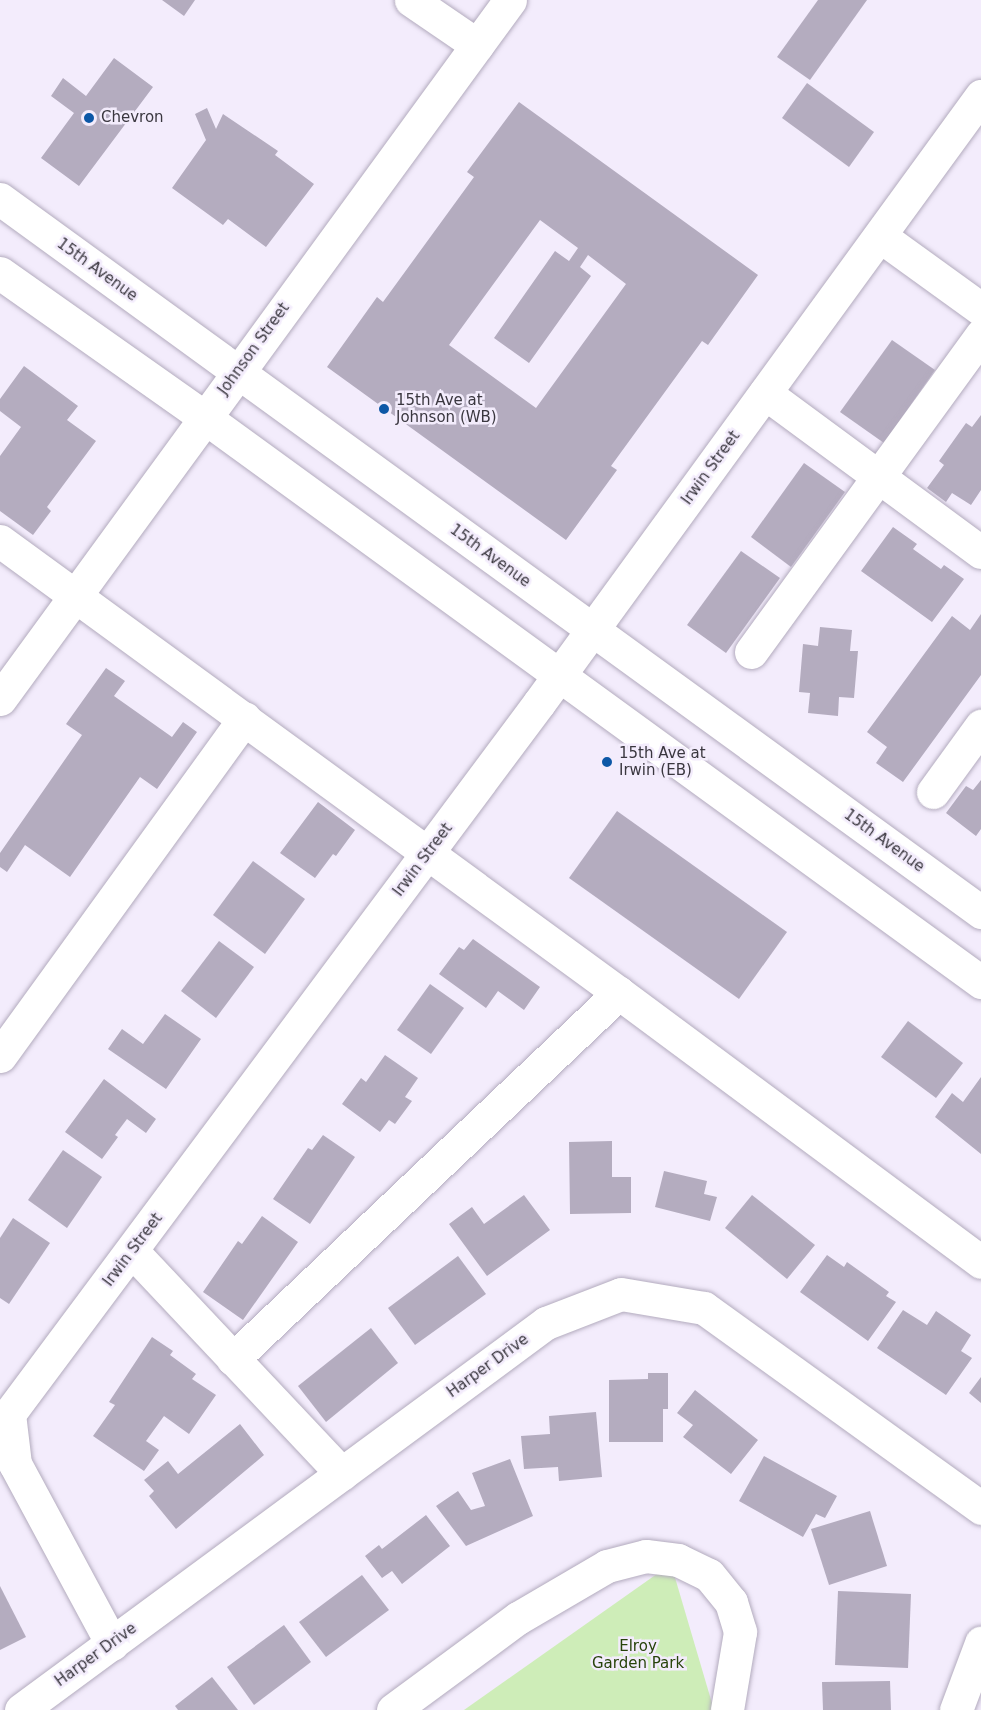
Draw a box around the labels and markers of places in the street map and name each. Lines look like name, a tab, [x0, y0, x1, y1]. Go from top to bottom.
place label: Chevron	[101, 109, 164, 127]
marker: Chevron	[82, 111, 96, 125]
place label: 15th Ave at Johnson (WB)	[396, 391, 497, 426]
marker: 15th Ave at Johnson (WB)	[377, 402, 391, 416]
place label: 15th Ave at Irwin (EB)	[619, 744, 706, 779]
marker: 15th Ave at Irwin (EB)	[600, 755, 614, 769]

